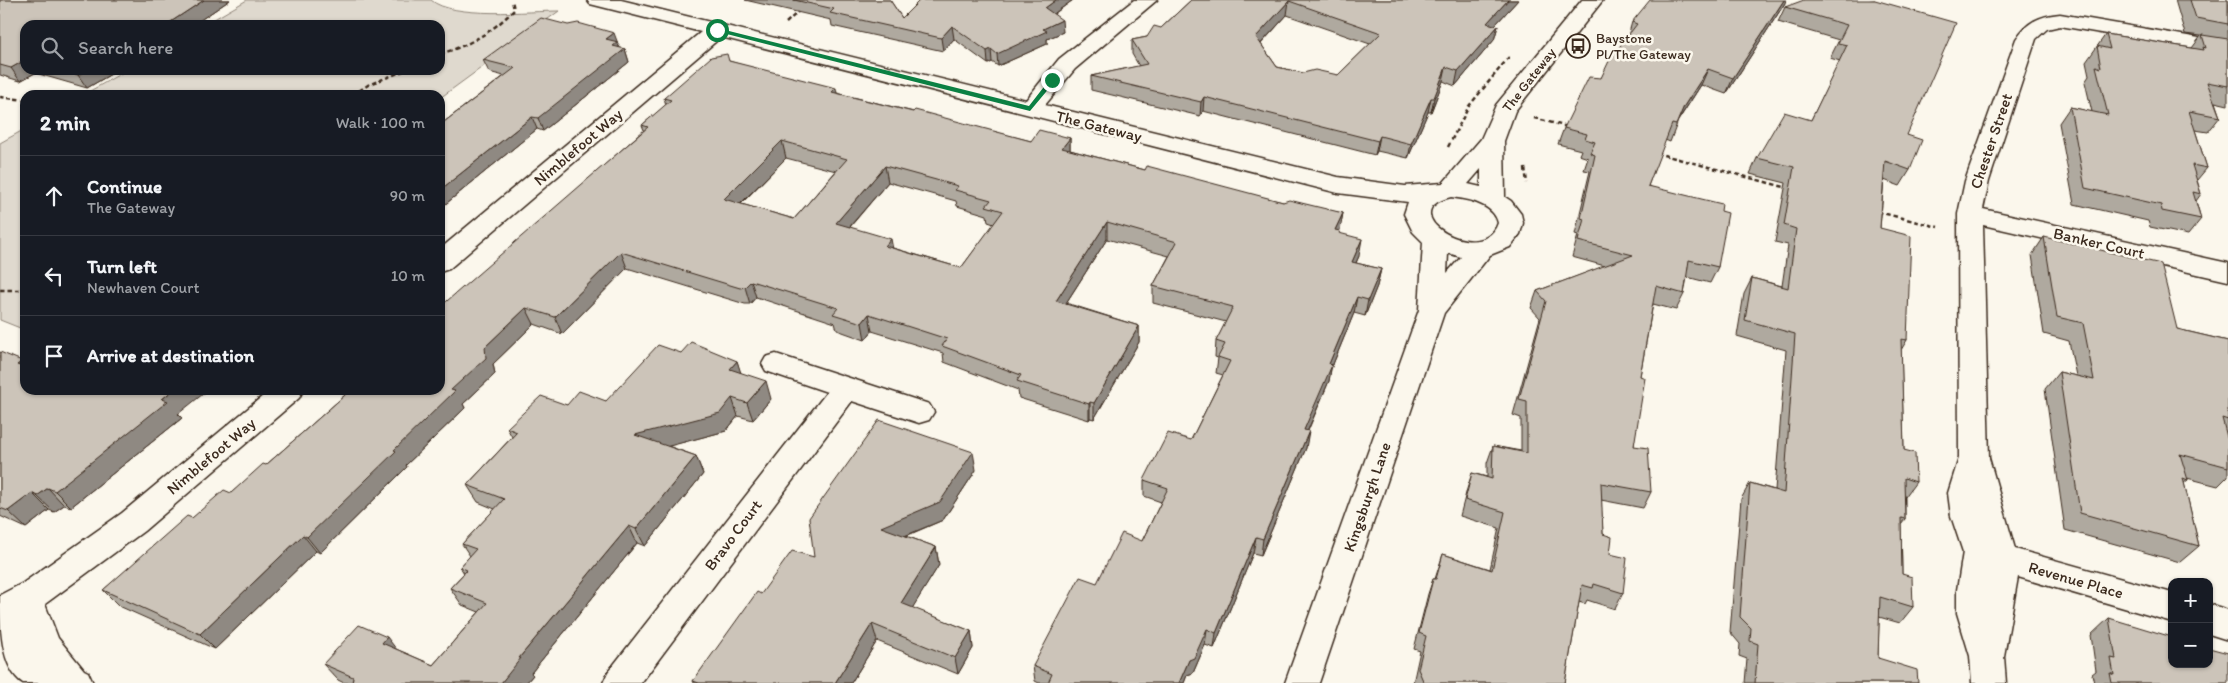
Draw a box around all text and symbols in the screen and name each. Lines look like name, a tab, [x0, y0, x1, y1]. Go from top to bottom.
route start	[706, 19, 729, 42]
search box	[20, 20, 445, 75]
place label: Baystone Pl/The Gateway	[1596, 30, 1691, 63]
bus stop icon: Baystone Pl/The Gateway	[1565, 33, 1591, 59]
icon: search	[38, 34, 66, 62]
text: Search here	[78, 36, 173, 59]
street label: The Gateway	[1499, 44, 1560, 116]
route end	[1041, 69, 1064, 92]
street label: Chester Street	[1966, 91, 2016, 191]
street label: Nimblefoot Way	[530, 104, 627, 190]
street label: The Gateway	[1054, 106, 1144, 146]
text: 2 min	[40, 110, 90, 135]
text: Walk · 100 m	[336, 113, 425, 132]
text: Continue	[87, 175, 162, 198]
icon: ahead	[40, 182, 68, 210]
text: 90 m	[390, 186, 425, 205]
text: The Gateway	[87, 198, 175, 217]
street label: Banker Court	[2052, 223, 2146, 263]
text: Turn left	[87, 255, 157, 278]
icon: left	[40, 262, 68, 290]
text: 10 m	[391, 266, 425, 285]
text: Newhaven Court	[87, 278, 199, 297]
icon: arrive	[40, 342, 68, 370]
text: Arrive at destination	[87, 344, 254, 367]
street label: Nimblefoot Way	[163, 413, 260, 499]
street label: Kingsburgh Lane	[1339, 440, 1395, 554]
street label: Bravo Court	[700, 496, 766, 574]
street label: Revenue Place	[2026, 557, 2126, 603]
map controls	[2168, 578, 2213, 668]
button: +	[2168, 578, 2213, 623]
button: −	[2168, 623, 2213, 668]

